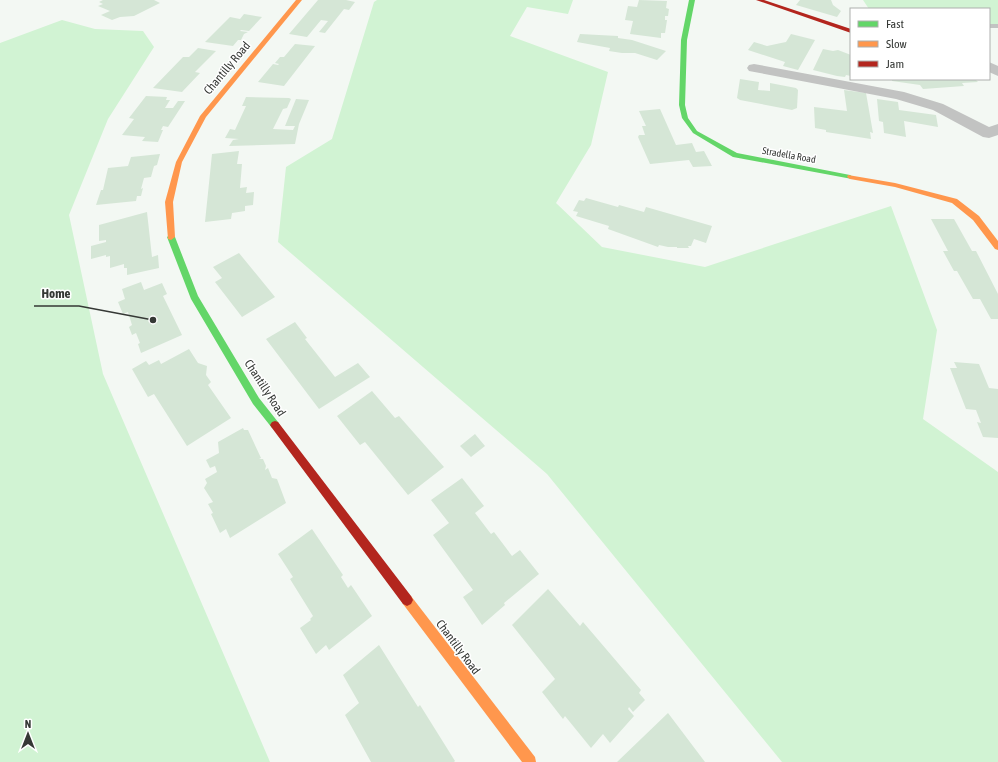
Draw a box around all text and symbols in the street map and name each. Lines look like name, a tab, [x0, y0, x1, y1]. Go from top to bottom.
legend	[850, 8, 990, 80]
text: Fast	[886, 17, 904, 31]
text: Slow	[886, 37, 907, 51]
street label: Chantilly Road	[201, 39, 253, 97]
text: Jam	[886, 57, 904, 71]
street label: Stradella Road	[761, 145, 817, 165]
callout: Home	[34, 281, 79, 306]
text: Home	[42, 286, 71, 301]
street label: Chantilly Road	[242, 357, 288, 419]
street label: Chantilly Road	[433, 617, 483, 677]
north arrow	[8, 714, 48, 754]
text: N	[25, 718, 31, 730]

